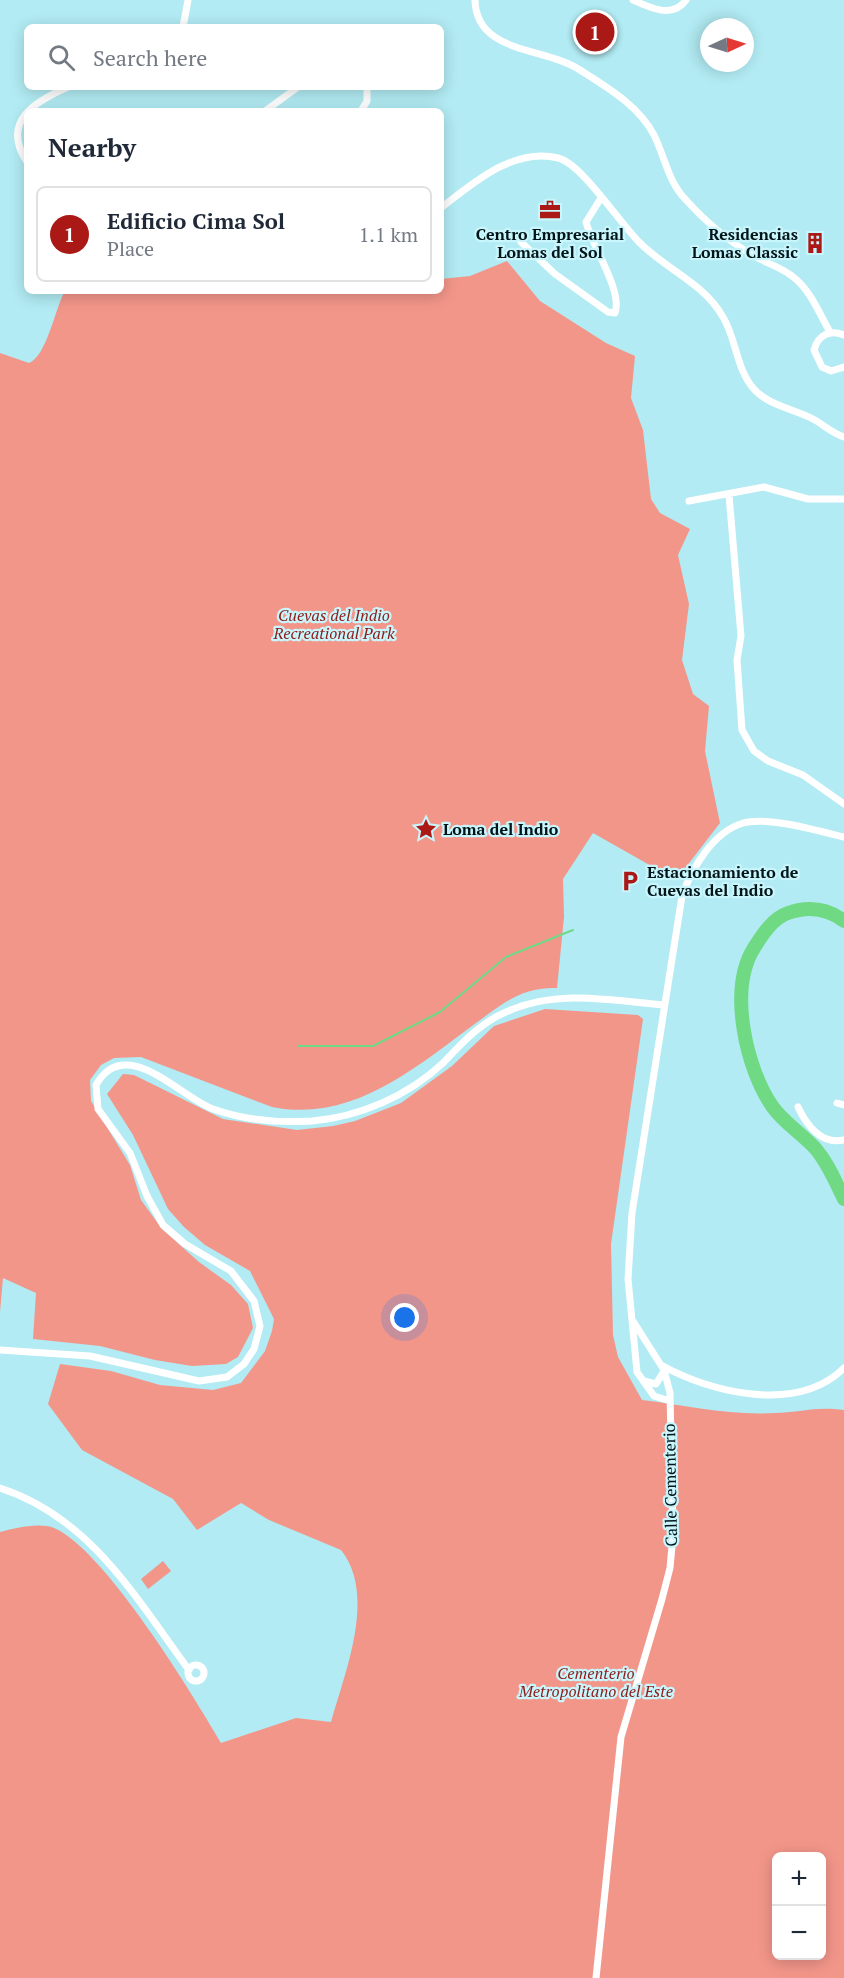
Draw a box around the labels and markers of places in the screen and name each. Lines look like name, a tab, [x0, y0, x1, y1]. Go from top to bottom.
pin: 1	[576, 9, 614, 54]
office icon: Centro Empresarial Lomas del Sol	[538, 198, 562, 222]
place label: Centro Empresarial Lomas del Sol	[476, 223, 624, 263]
place label: Residencias Lomas Classic	[692, 223, 798, 263]
building icon: Residencias Lomas Classic	[803, 231, 827, 255]
place icon: Loma del Indio	[414, 817, 438, 841]
place label: Loma del Indio	[443, 818, 559, 840]
place label: Estacionamiento de Cuevas del Indio	[647, 861, 799, 901]
parking icon: Estacionamiento de Cuevas del Indio	[618, 869, 642, 893]

